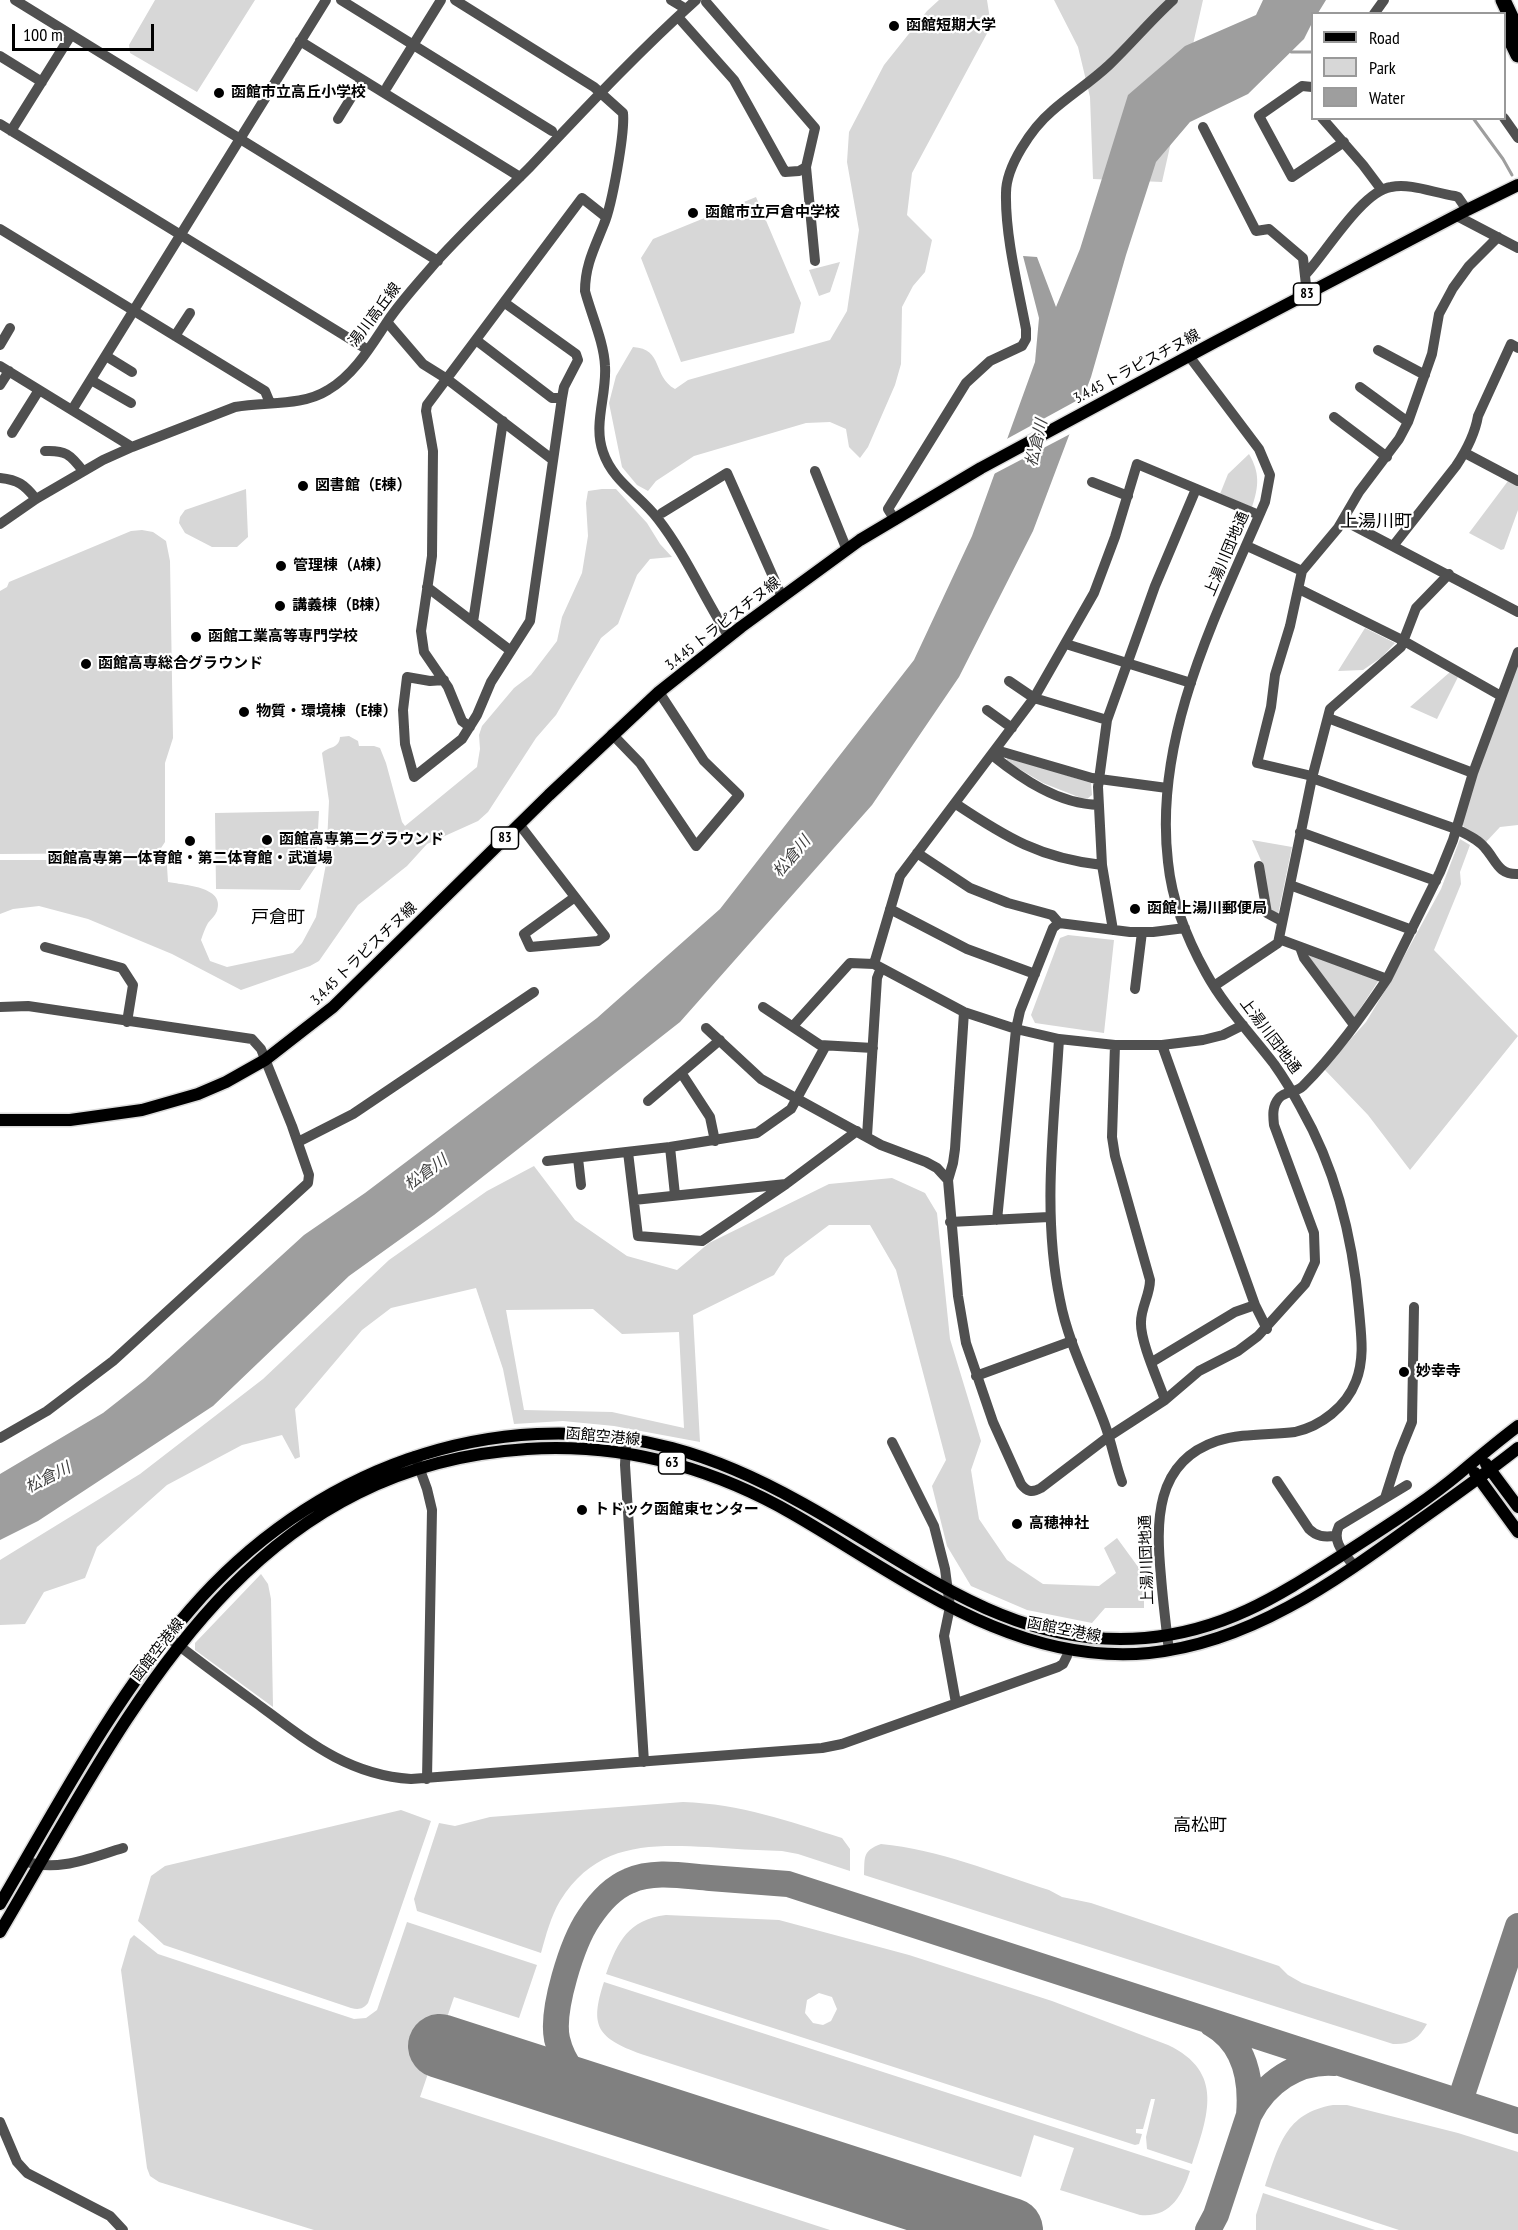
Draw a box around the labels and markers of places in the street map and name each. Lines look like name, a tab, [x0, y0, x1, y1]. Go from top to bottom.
place label: 函館短期大学	[906, 17, 996, 35]
marker: 函館短期大学	[887, 19, 901, 33]
place label: 函館市立高丘小学校	[231, 84, 366, 102]
marker: 函館市立高丘小学校	[212, 86, 226, 100]
place label: 函館市立戸倉中学校	[705, 204, 840, 222]
marker: 函館市立戸倉中学校	[686, 206, 700, 220]
place label: 図書館（E棟）	[315, 477, 411, 495]
marker: 図書館（E棟）	[296, 479, 310, 493]
place label: 管理棟（A棟）	[293, 557, 391, 575]
marker: 管理棟（A棟）	[274, 559, 288, 573]
place label: 講義棟（B棟）	[292, 597, 389, 615]
marker: 講義棟（B棟）	[273, 599, 287, 613]
place label: 函館工業高等専門学校	[208, 628, 358, 646]
marker: 函館工業高等専門学校	[189, 630, 203, 644]
place label: 函館高専総合グラウンド	[98, 655, 263, 673]
marker: 函館高専総合グラウンド	[79, 657, 93, 671]
place label: 物質・環境棟（E棟）	[256, 703, 397, 721]
marker: 物質・環境棟（E棟）	[237, 705, 251, 719]
place label: 函館高専第二グラウンド	[279, 831, 444, 849]
marker: 函館高専第二グラウンド	[260, 833, 274, 847]
marker: 函館高専第一体育館・第二体育館・武道場	[183, 834, 197, 848]
place label: 函館高専第一体育館・第二体育館・武道場	[48, 850, 332, 868]
place label: 函館上湯川郵便局	[1147, 900, 1267, 918]
marker: 函館上湯川郵便局	[1128, 902, 1142, 916]
place label: 妙幸寺	[1416, 1363, 1461, 1381]
marker: 妙幸寺	[1397, 1365, 1411, 1379]
place label: トドック函館東センター	[594, 1501, 759, 1519]
marker: トドック函館東センター	[575, 1503, 589, 1517]
place label: 高穂神社	[1029, 1515, 1089, 1533]
marker: 高穂神社	[1010, 1517, 1024, 1531]

